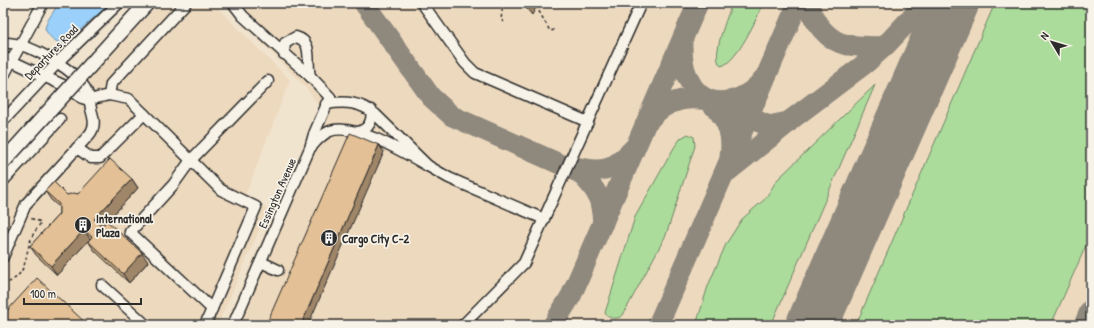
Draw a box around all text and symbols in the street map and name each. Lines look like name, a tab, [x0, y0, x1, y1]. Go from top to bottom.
street label: Departures Road	[20, 21, 82, 83]
north arrow	[1032, 22, 1072, 62]
text: N	[1037, 29, 1052, 42]
street label: Essington Avenue	[254, 155, 300, 231]
place label: International Plaza	[96, 210, 154, 241]
building icon: International Plaza	[73, 215, 93, 235]
building icon: Cargo City C-2	[319, 228, 339, 248]
place label: Cargo City C-2	[342, 230, 409, 248]
scale bar	[24, 280, 141, 306]
text: 100 m	[30, 285, 56, 302]

